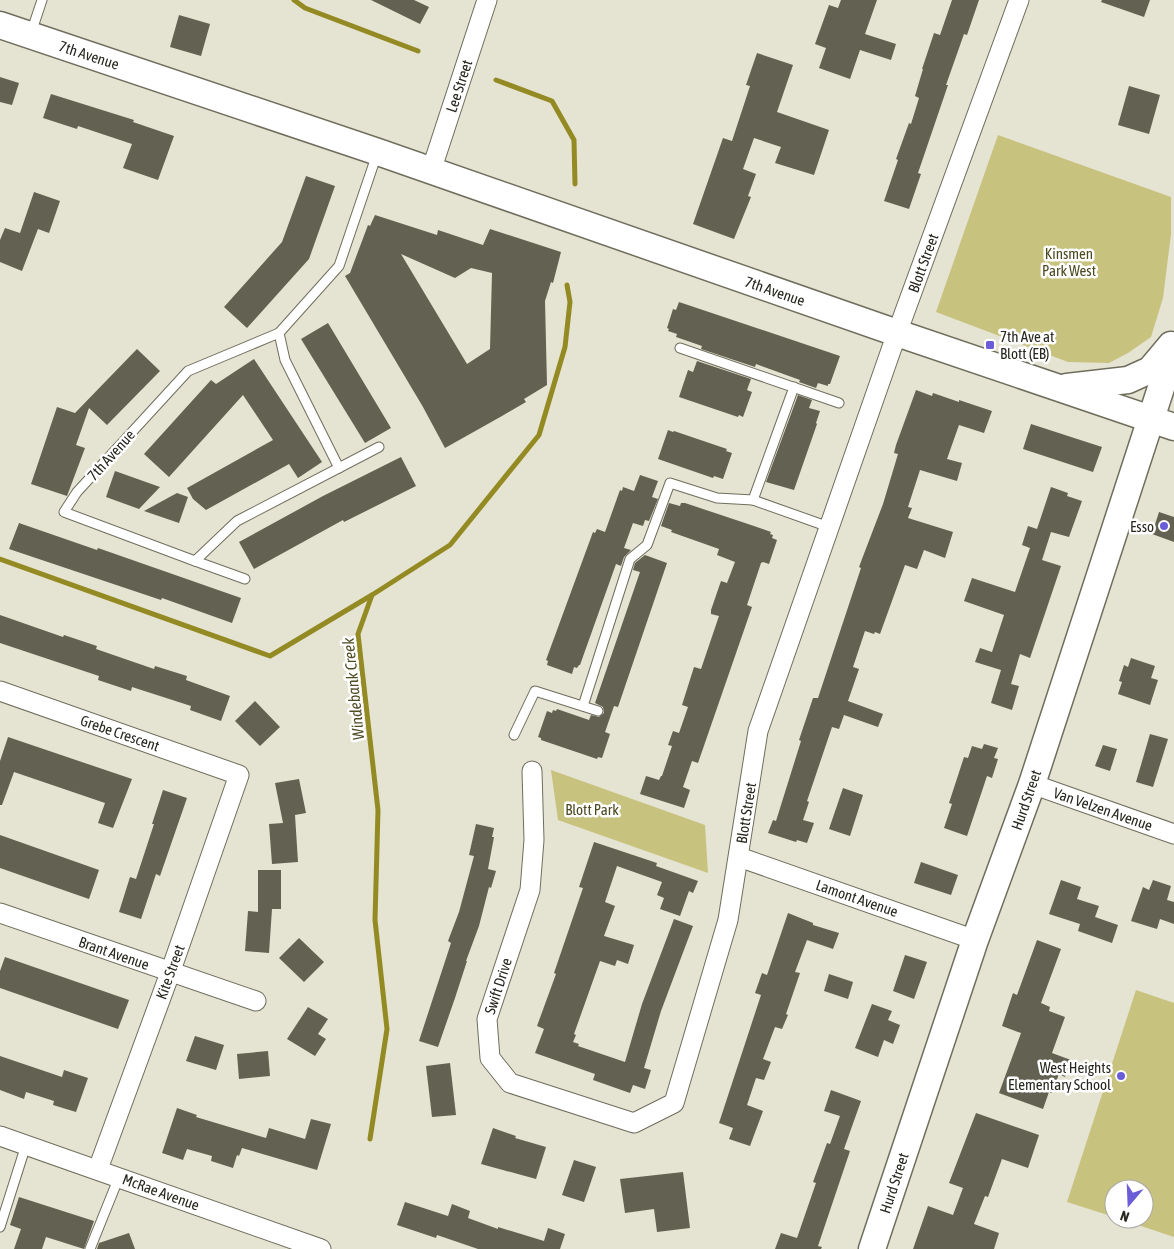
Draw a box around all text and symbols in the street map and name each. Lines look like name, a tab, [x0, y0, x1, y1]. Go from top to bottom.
street label: 7th Avenue	[57, 37, 121, 73]
street label: Lee Street	[443, 58, 475, 114]
street label: Blott Street	[904, 231, 942, 295]
park label: Kinsmen Park West	[1042, 245, 1096, 279]
street label: 7th Avenue	[743, 273, 807, 309]
place label: 7th Ave at Blott (EB)	[1000, 328, 1054, 362]
marker: 7th Ave at Blott (EB)	[984, 339, 996, 351]
street label: 7th Avenue	[84, 426, 138, 484]
place label: Esso	[1130, 518, 1154, 535]
marker: Esso	[1158, 520, 1170, 532]
water label: Windebank Creek	[339, 636, 367, 741]
street label: Grebe Crescent	[78, 712, 162, 754]
street label: Hurd Street	[1008, 768, 1044, 832]
street label: Blott Street	[733, 781, 759, 845]
street label: Van Velzen Avenue	[1051, 784, 1155, 834]
park label: Blott Park	[565, 801, 619, 818]
street label: Lamont Avenue	[814, 876, 901, 920]
street label: Brant Avenue	[77, 933, 152, 973]
street label: Kite Street	[152, 942, 188, 1002]
street label: Swift Drive	[481, 956, 515, 1016]
place label: West Heights Elementary School	[1008, 1059, 1111, 1093]
marker: West Heights Elementary School	[1115, 1070, 1127, 1082]
street label: Hurd Street	[876, 1151, 912, 1215]
street label: McRae Avenue	[120, 1170, 202, 1214]
north arrow	[1104, 1179, 1154, 1229]
text: N	[1118, 1207, 1131, 1225]

